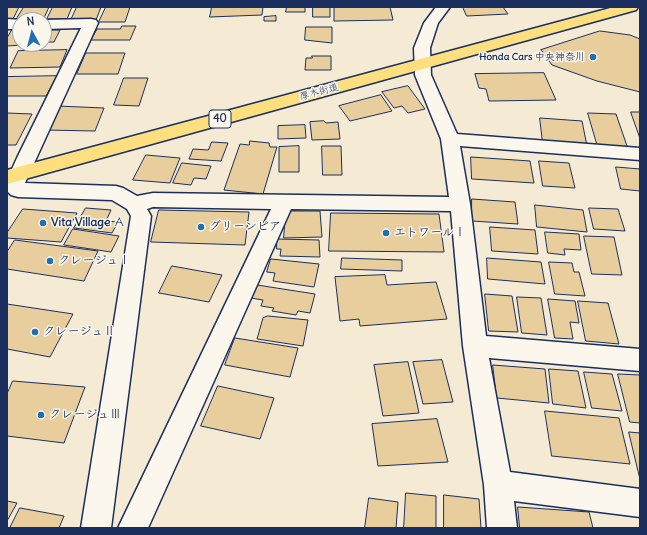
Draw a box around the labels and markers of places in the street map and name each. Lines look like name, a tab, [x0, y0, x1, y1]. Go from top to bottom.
place label: Honda Cars 中央神奈川	[479, 51, 585, 63]
marker: Honda Cars 中央神奈川	[588, 52, 598, 62]
place label: Vita Village Ａ	[51, 216, 125, 230]
marker: Vita Village Ａ	[38, 218, 48, 228]
place label: グリーンピア	[209, 220, 281, 234]
marker: グリーンピア	[196, 222, 206, 232]
place label: エトワールⅠ	[394, 226, 466, 240]
marker: エトワールⅠ	[381, 228, 391, 238]
place label: クレージュⅠ	[58, 254, 130, 268]
marker: クレージュⅠ	[45, 256, 55, 266]
place label: クレージュⅡ	[43, 325, 115, 339]
marker: クレージュⅡ	[30, 327, 40, 337]
place label: クレージュⅢ	[49, 408, 121, 422]
marker: クレージュⅢ	[36, 410, 46, 420]

